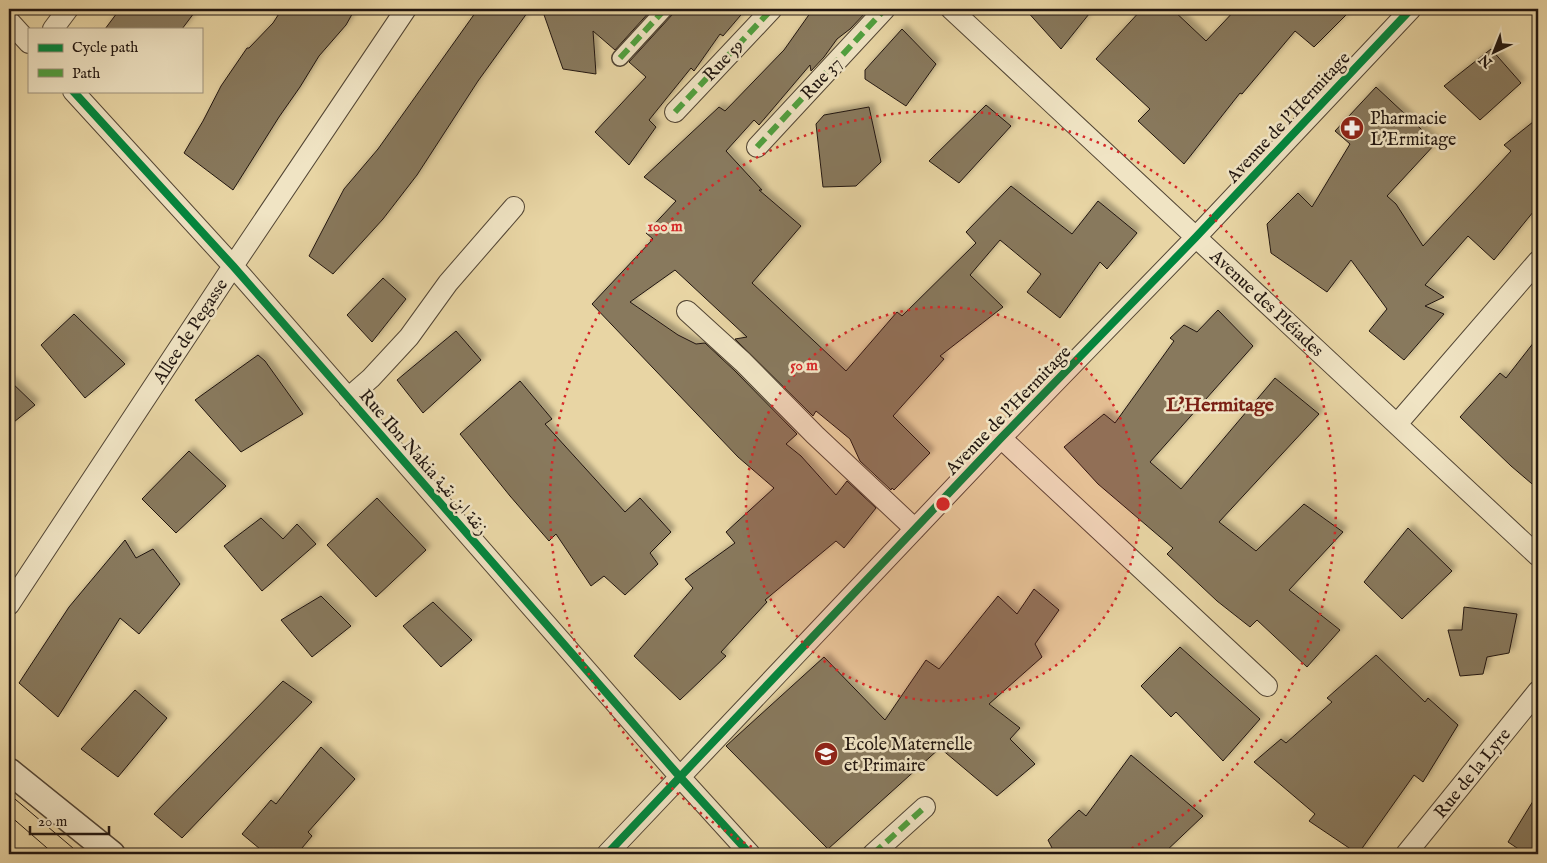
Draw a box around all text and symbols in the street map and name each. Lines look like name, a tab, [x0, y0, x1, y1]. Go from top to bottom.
legend	[28, 28, 202, 92]
north arrow	[1470, 28, 1520, 78]
street label: Rue 59	[699, 35, 749, 87]
text: Cycle path	[72, 38, 138, 57]
street label: Avenue de l'Hermitage	[1222, 48, 1356, 189]
text: N	[1475, 50, 1497, 72]
street label: Rue 37	[797, 53, 848, 105]
text: Path	[72, 64, 100, 83]
place label: Pharmacie L'Ermitage	[1370, 108, 1456, 152]
pharmacy icon: Pharmacie L'Ermitage	[1339, 115, 1365, 141]
text: 100 m	[647, 217, 683, 236]
street label: Avenue des Pléiades	[1204, 245, 1328, 363]
street label: Allee de Pegasse	[148, 275, 234, 390]
street label: Avenue de l'Hermitage	[941, 341, 1077, 481]
text: 50 m	[790, 356, 818, 375]
street label: Rue Ibn Nakia زنقة ابن نقية	[353, 385, 493, 541]
district label: L'Hermitage	[1166, 393, 1275, 418]
centre of rings	[934, 495, 952, 513]
street label: Rue de la Lyre	[1430, 724, 1517, 824]
place label: Ecole Maternelle et Primaire	[844, 734, 973, 778]
school or university icon: Ecole Maternelle et Primaire	[813, 741, 839, 767]
scale bar	[30, 803, 109, 835]
text: 20 m	[38, 812, 68, 831]

